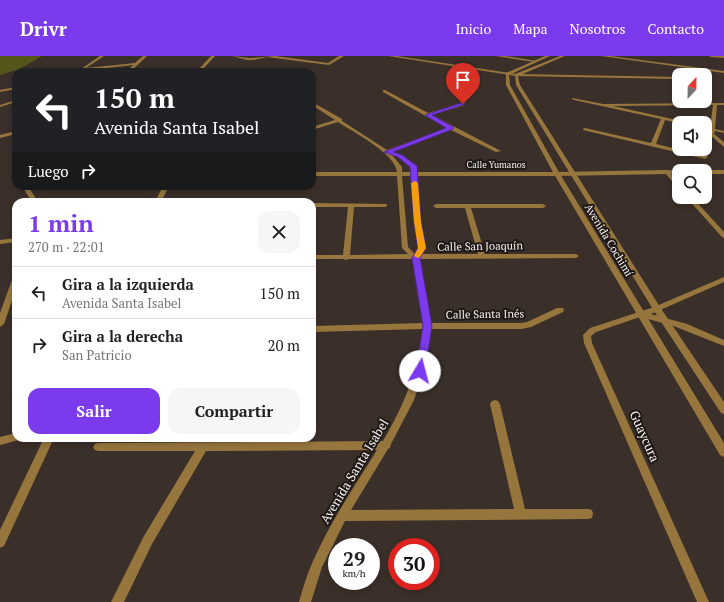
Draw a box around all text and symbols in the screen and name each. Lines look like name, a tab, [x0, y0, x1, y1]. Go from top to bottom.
text: Drivr	[20, 16, 67, 41]
text: Inicio	[455, 19, 491, 38]
text: Mapa	[513, 19, 548, 38]
text: Nosotros	[570, 19, 626, 38]
text: Contacto	[648, 19, 704, 38]
pin	[446, 63, 480, 104]
north arrow	[672, 68, 712, 108]
map controls	[672, 68, 712, 204]
icon: arrive	[452, 69, 474, 91]
text: 150 m	[94, 79, 175, 116]
icon: left	[28, 84, 80, 136]
text: Avenida Santa Isabel	[94, 115, 260, 139]
button: sound	[672, 116, 712, 156]
street label: Calle Yumanos	[466, 159, 526, 171]
icon: right	[77, 160, 99, 182]
text: Luego	[28, 161, 69, 181]
button: search	[672, 164, 712, 204]
street label: Avenida Cochimí	[582, 201, 637, 280]
text: 1 min	[28, 207, 94, 239]
button: close	[258, 211, 300, 253]
text: 270 m · 22:01	[28, 238, 105, 256]
street label: Calle San Joaquín	[437, 238, 523, 254]
text: Gira a la izquierda	[62, 274, 194, 294]
icon: left	[28, 282, 50, 304]
text: 150 m	[259, 283, 300, 303]
text: Avenida Santa Isabel	[62, 294, 182, 312]
street label: Calle Santa Inés	[446, 306, 525, 322]
text: Gira a la derecha	[62, 326, 183, 346]
icon: right	[28, 334, 50, 356]
text: 20 m	[267, 335, 300, 355]
text: San Patricio	[62, 346, 132, 364]
position arrow	[399, 350, 441, 392]
button: Salir	[28, 388, 160, 434]
button: Compartir	[168, 388, 300, 434]
street label: Guaycura	[626, 407, 664, 465]
street label: Avenida Santa Isabel	[316, 415, 393, 527]
speed limit sign: 30	[388, 538, 440, 590]
text: 29	[343, 545, 365, 572]
text: km/h	[342, 567, 366, 580]

